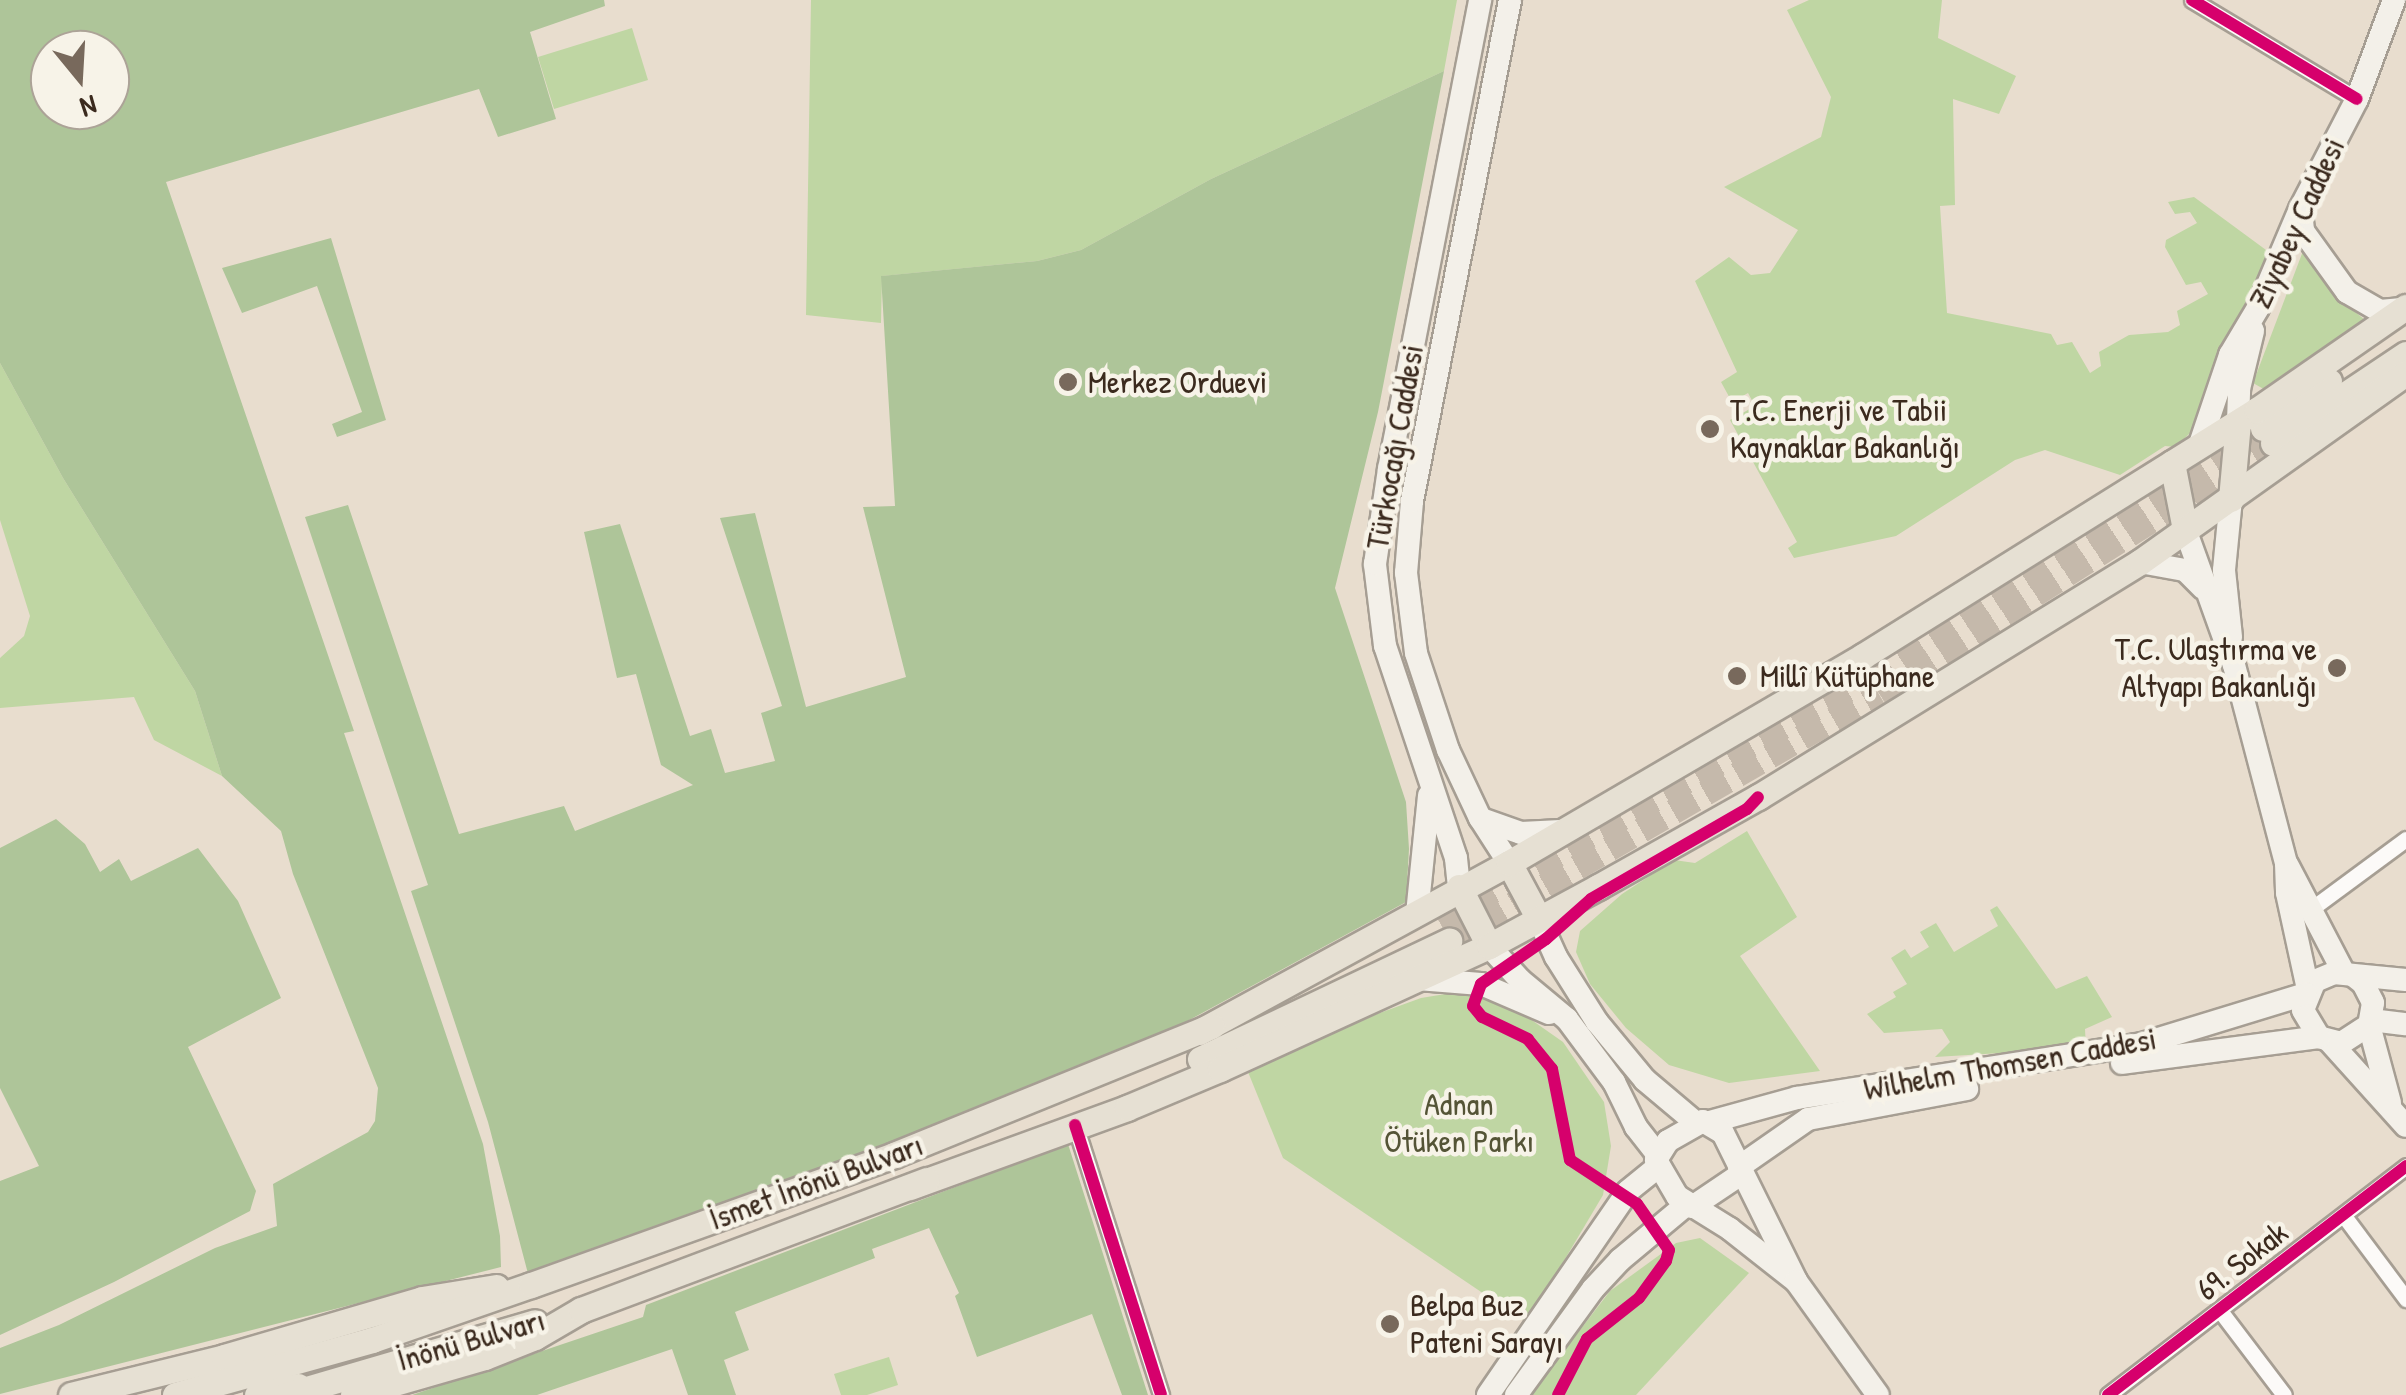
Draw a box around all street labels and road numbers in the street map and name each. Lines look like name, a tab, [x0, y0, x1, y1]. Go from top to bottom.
street label: Ziyabey Caddesi	[2241, 132, 2353, 314]
street label: Türkocağı Caddesi	[1358, 342, 1432, 552]
street label: Wilhelm Thomsen Caddesi	[1861, 1019, 2159, 1109]
street label: İsmet İnönü Bulvarı	[704, 1126, 928, 1238]
street label: 69. Sokak	[2189, 1213, 2295, 1309]
street label: İnönü Bulvarı	[393, 1301, 549, 1379]

